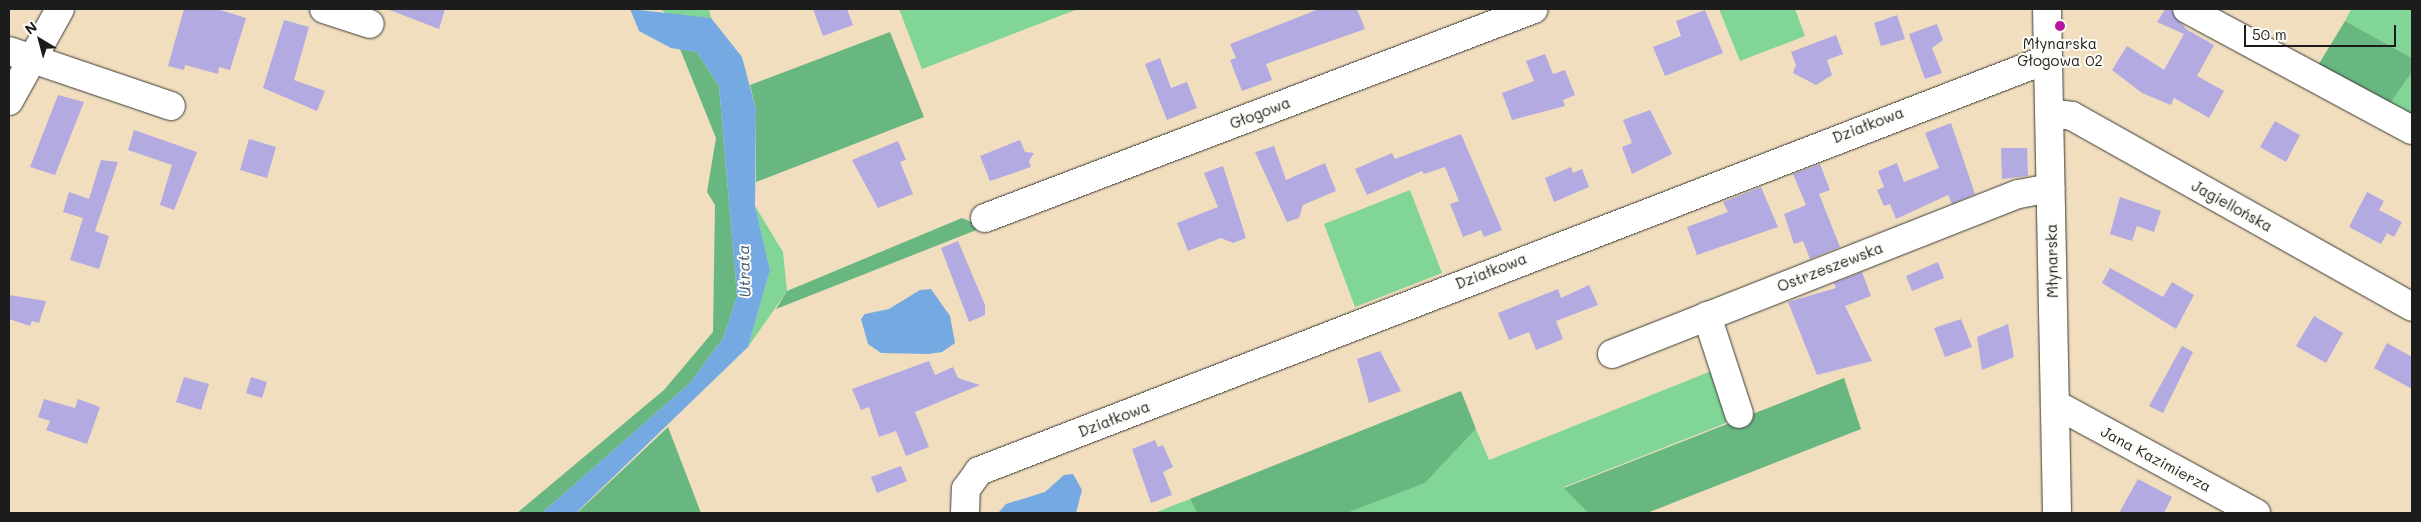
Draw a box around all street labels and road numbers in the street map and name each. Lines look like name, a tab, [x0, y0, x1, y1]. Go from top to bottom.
street label: Głogowa	[1227, 93, 1293, 133]
street label: Działkowa	[1830, 103, 1906, 147]
street label: Jagiellońska	[2189, 176, 2275, 236]
street label: Młynarska	[2042, 224, 2062, 298]
street label: Ostrzeszewska	[1774, 239, 1886, 295]
street label: Działkowa	[1453, 249, 1529, 293]
street label: Działkowa	[1076, 397, 1152, 441]
street label: Jana Kazimierza	[2098, 422, 2214, 496]

